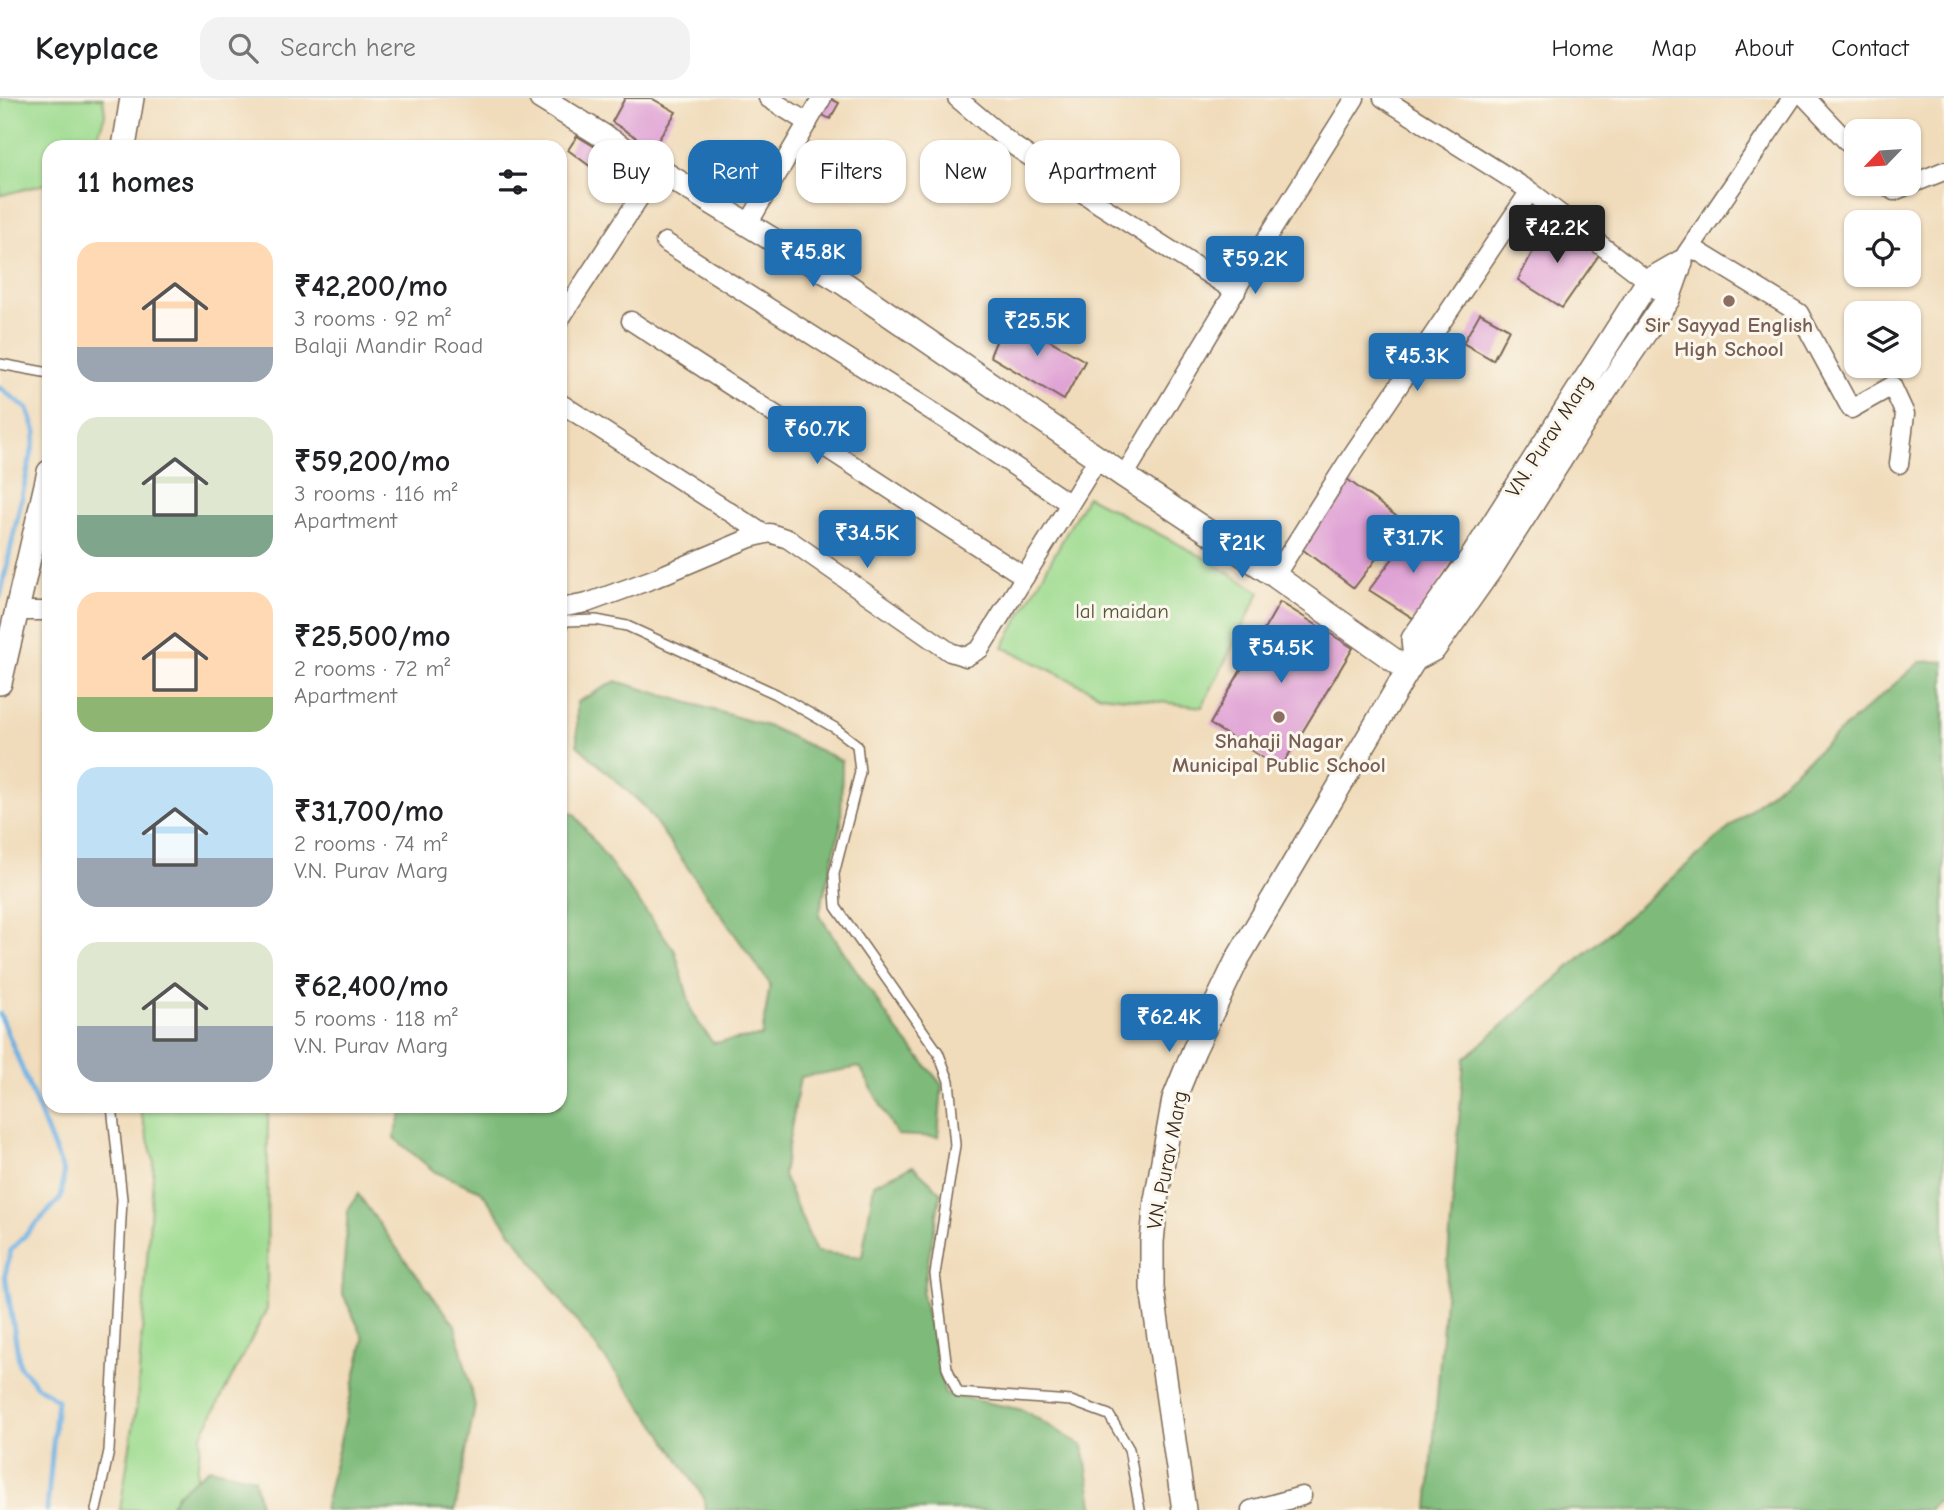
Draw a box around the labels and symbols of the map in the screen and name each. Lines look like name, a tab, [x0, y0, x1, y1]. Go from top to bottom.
north arrow	[1844, 119, 1922, 196]
pin: ₹42.2K	[1500, 206, 1614, 265]
pin: ₹45.8K	[756, 230, 870, 289]
pin: ₹59.2K	[1198, 236, 1312, 296]
marker: Sir Sayyad English High School	[1721, 293, 1737, 309]
pin: ₹25.5K	[980, 299, 1094, 358]
place label: Sir Sayyad English High School	[1645, 313, 1813, 361]
pin: ₹45.3K	[1360, 334, 1474, 393]
street label: V.N. Purav Marg	[1501, 370, 1597, 502]
pin: ₹60.7K	[760, 406, 874, 466]
pin: ₹34.5K	[810, 510, 924, 570]
pin: ₹31.7K	[1356, 516, 1470, 575]
pin: ₹21K	[1201, 520, 1283, 580]
park label: lal maidan	[1075, 599, 1169, 623]
pin: ₹54.5K	[1224, 626, 1338, 685]
marker: Shahaji Nagar Municipal Public School	[1271, 709, 1287, 725]
place label: Shahaji Nagar Municipal Public School	[1172, 729, 1386, 777]
pin: ₹62.4K	[1112, 995, 1226, 1054]
street label: V.N. Purav Marg	[1142, 1089, 1192, 1231]

